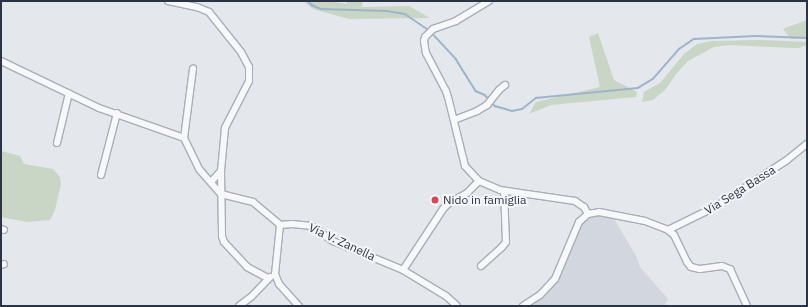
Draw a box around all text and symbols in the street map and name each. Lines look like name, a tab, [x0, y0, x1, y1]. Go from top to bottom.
street label: Via Sega Bassa	[702, 162, 778, 218]
place label: Nido in famiglia	[443, 193, 526, 207]
marker: Nido in famiglia	[430, 195, 440, 205]
street label: Via V. Zanella	[306, 220, 378, 264]

